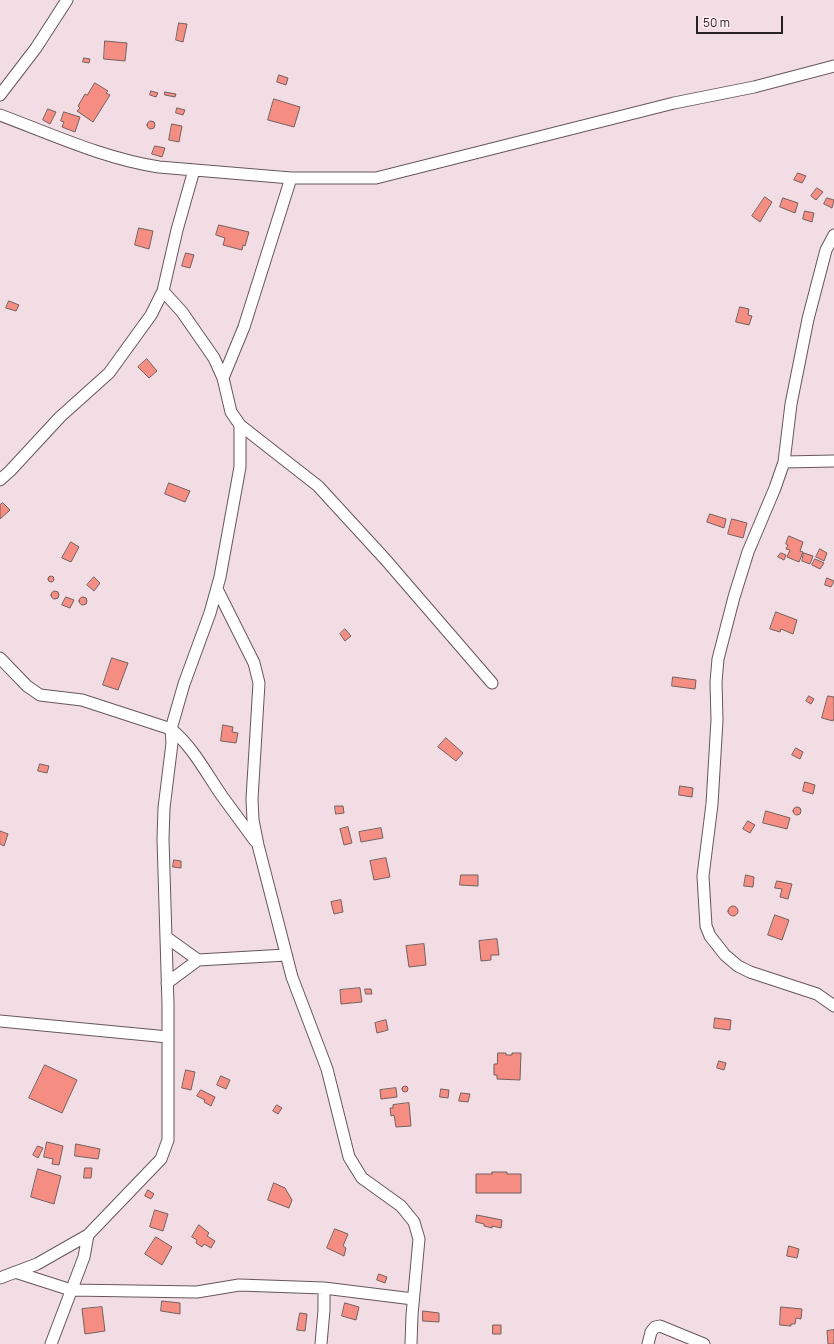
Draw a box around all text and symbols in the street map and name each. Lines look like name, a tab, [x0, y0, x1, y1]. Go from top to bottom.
scale bar	[698, 8, 785, 34]
text: 50 m	[703, 14, 730, 31]

